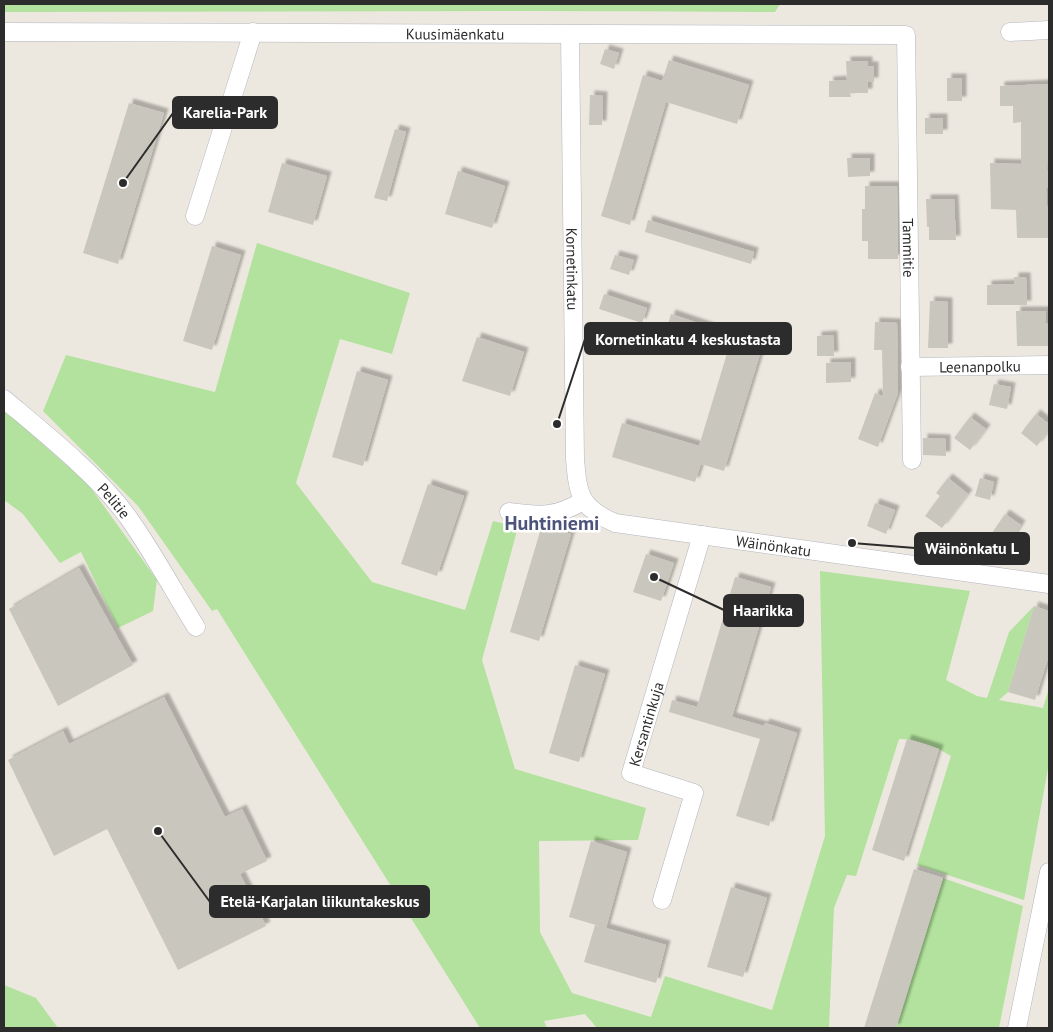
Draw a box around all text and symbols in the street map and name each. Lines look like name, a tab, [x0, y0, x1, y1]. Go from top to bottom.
street label: Kuusimäenkatu	[406, 24, 504, 43]
callout: Karelia-Park	[173, 97, 277, 128]
text: Karelia-Park	[183, 102, 267, 122]
street label: Tammitie	[899, 218, 919, 278]
street label: Kornetinkatu	[563, 228, 583, 310]
callout: Kornetinkatu 4 keskustasta	[585, 323, 791, 354]
text: Kornetinkatu 4 keskustasta	[595, 329, 781, 349]
street label: Leenanpolku	[939, 356, 1021, 376]
street label: Pelitie	[94, 479, 135, 522]
district label: Huhtiniemi	[505, 510, 599, 536]
street label: Wäinönkatu	[735, 531, 813, 560]
callout: Wäinönkatu L	[915, 533, 1029, 564]
text: Wäinönkatu L	[925, 538, 1020, 558]
callout: Haarikka	[724, 595, 803, 626]
text: Haarikka	[733, 600, 793, 620]
street label: Kersantinkuja	[624, 679, 667, 768]
callout: Etelä-Karjalan liikuntakeskus	[210, 886, 429, 917]
text: Etelä-Karjalan liikuntakeskus	[221, 891, 420, 911]

